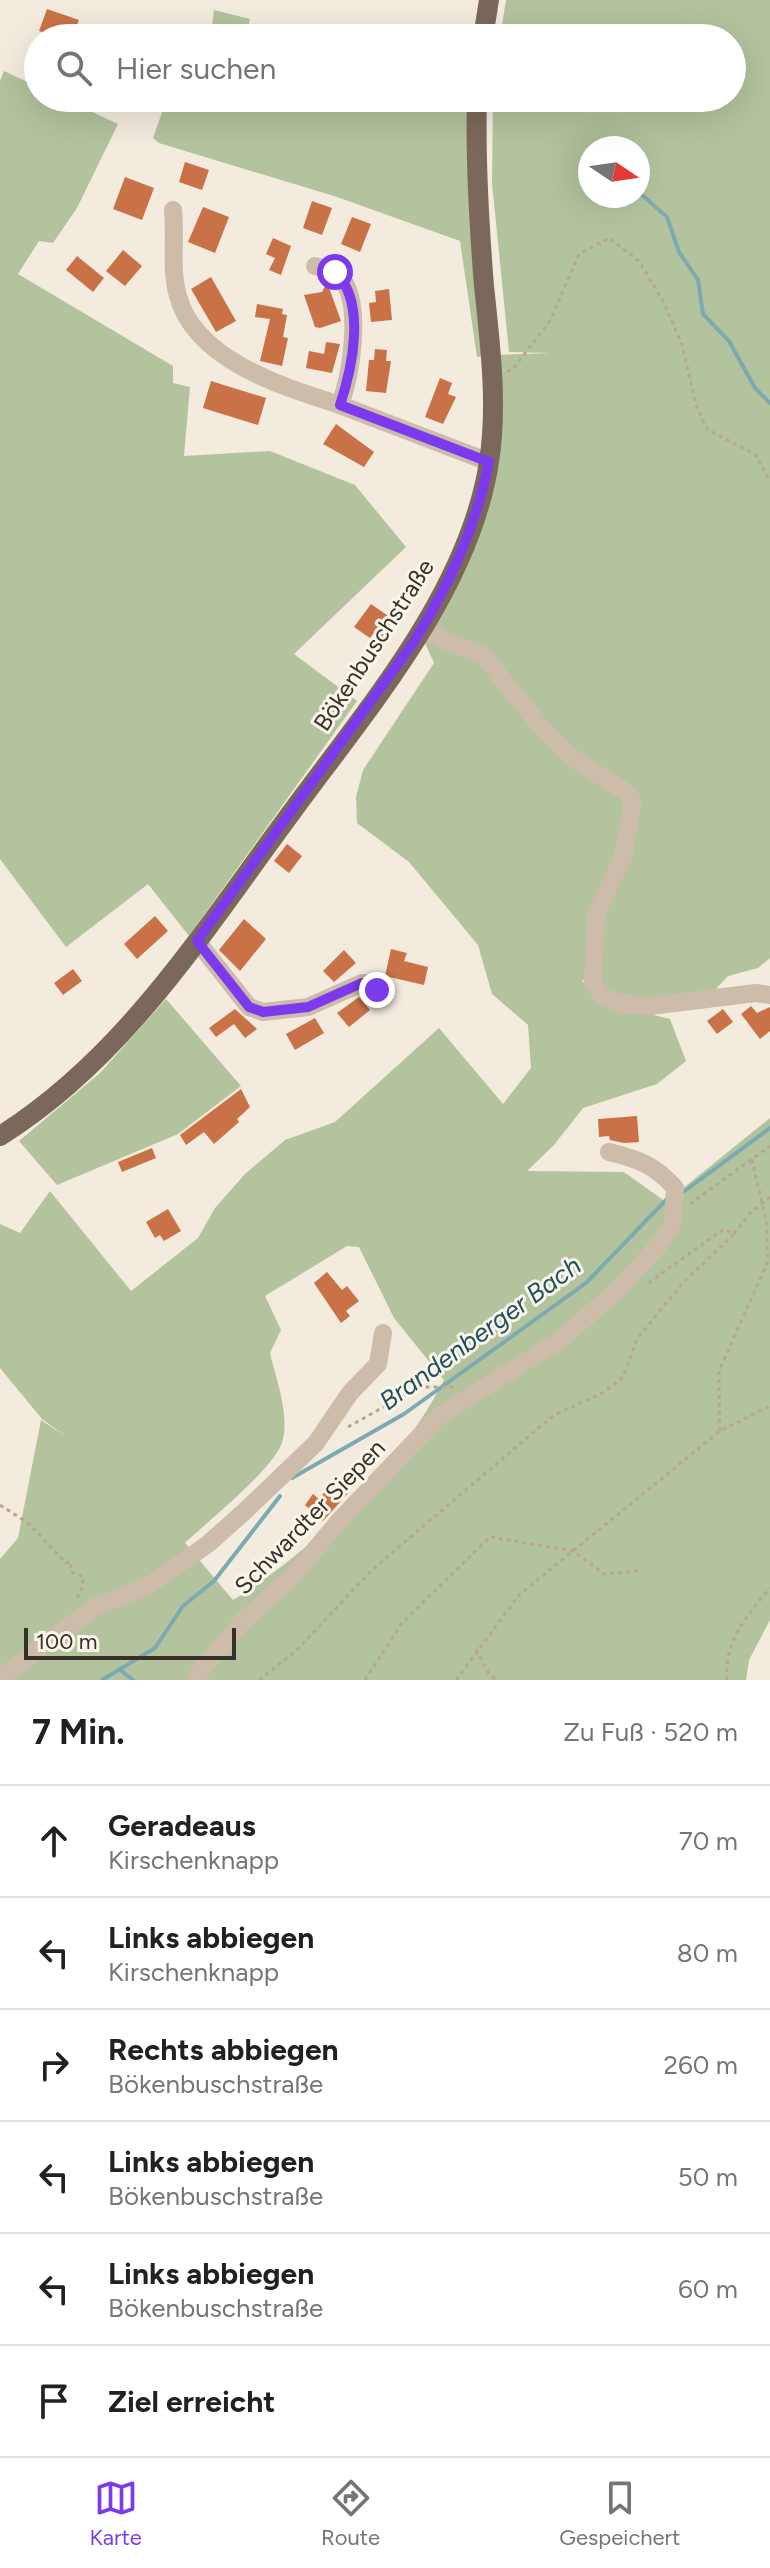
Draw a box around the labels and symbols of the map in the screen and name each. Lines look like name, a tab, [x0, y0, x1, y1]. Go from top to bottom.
north arrow	[578, 136, 650, 208]
route start	[317, 254, 353, 290]
street label: Bökenbuschstraße	[307, 553, 440, 736]
route end	[359, 972, 395, 1008]
water label: Brandenberger Bach	[373, 1249, 587, 1417]
street label: Schwardter Siepen	[228, 1433, 391, 1600]
scale bar	[24, 1624, 236, 1660]

